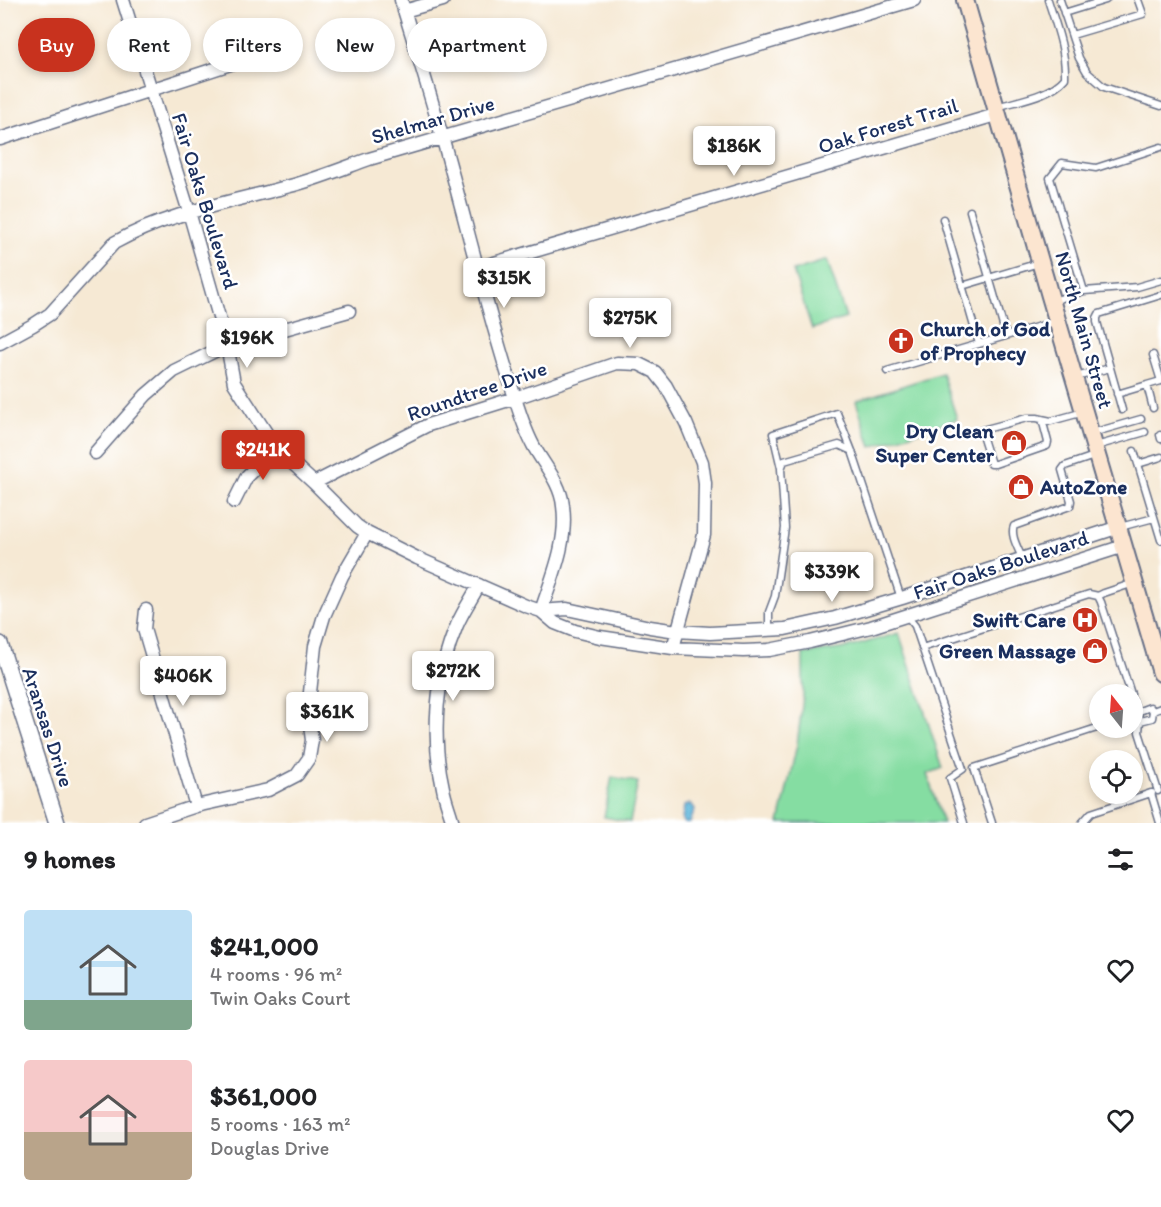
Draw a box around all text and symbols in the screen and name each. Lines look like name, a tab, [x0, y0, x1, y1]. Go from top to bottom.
chip: Buy	[18, 18, 95, 72]
chip: Rent	[107, 18, 191, 72]
chip: Filters	[203, 18, 303, 72]
chip: New	[315, 18, 395, 72]
chip: Apartment	[407, 18, 547, 72]
street label: Shelmar Drive	[368, 90, 497, 149]
street label: Oak Forest Trail	[815, 92, 961, 159]
street label: Fair Oaks Boulevard	[167, 110, 244, 292]
pin: $186K	[692, 126, 776, 177]
text: $186K	[707, 133, 761, 157]
street label: North Main Street	[1050, 249, 1119, 411]
pin: $315K	[462, 258, 546, 309]
text: $315K	[477, 265, 531, 289]
pin: $275K	[588, 298, 672, 349]
text: $275K	[603, 305, 657, 329]
place label: Church of God of Prophecy	[920, 316, 1051, 366]
pin: $196K	[205, 318, 289, 369]
text: $196K	[220, 325, 274, 349]
church icon: Church of God of Prophecy	[886, 326, 916, 356]
street label: Roundtree Drive	[404, 355, 550, 426]
place label: Dry Clean Super Center	[875, 418, 995, 468]
shop icon: Dry Clean Super Center	[999, 428, 1029, 458]
pin: $241K	[221, 430, 305, 481]
text: $241K	[236, 437, 290, 461]
shop icon: AutoZone	[1006, 472, 1036, 502]
place label: AutoZone	[1039, 474, 1127, 499]
street label: Fair Oaks Boulevard	[910, 524, 1092, 605]
pin: $339K	[790, 552, 874, 603]
text: $339K	[804, 559, 860, 583]
hospital icon: Swift Care	[1070, 605, 1100, 635]
place label: Swift Care	[972, 607, 1066, 632]
shop icon: Green Massage	[1080, 636, 1110, 666]
place label: Green Massage	[939, 638, 1076, 664]
pin: $272K	[411, 651, 495, 702]
pin: $406K	[141, 656, 225, 707]
text: $272K	[426, 658, 480, 682]
text: $406K	[154, 663, 212, 687]
street label: Aransas Drive	[17, 664, 80, 790]
north arrow	[1089, 684, 1143, 738]
map controls	[1089, 684, 1143, 804]
pin: $361K	[285, 692, 369, 743]
text: $361K	[300, 699, 354, 723]
button: locate	[1089, 750, 1143, 804]
text: 9 homes	[24, 843, 116, 875]
icon: filters	[1104, 843, 1137, 876]
text: $241,000	[210, 930, 319, 962]
icon: home	[72, 934, 144, 1006]
icon: heart	[1104, 954, 1137, 987]
text: 4 rooms · 96 m²	[210, 962, 342, 986]
text: Twin Oaks Court	[210, 986, 350, 1010]
text: $361,000	[210, 1080, 317, 1112]
icon: home	[72, 1084, 144, 1156]
icon: heart	[1104, 1104, 1137, 1137]
text: 5 rooms · 163 m²	[210, 1112, 351, 1136]
text: Douglas Drive	[210, 1136, 329, 1160]

